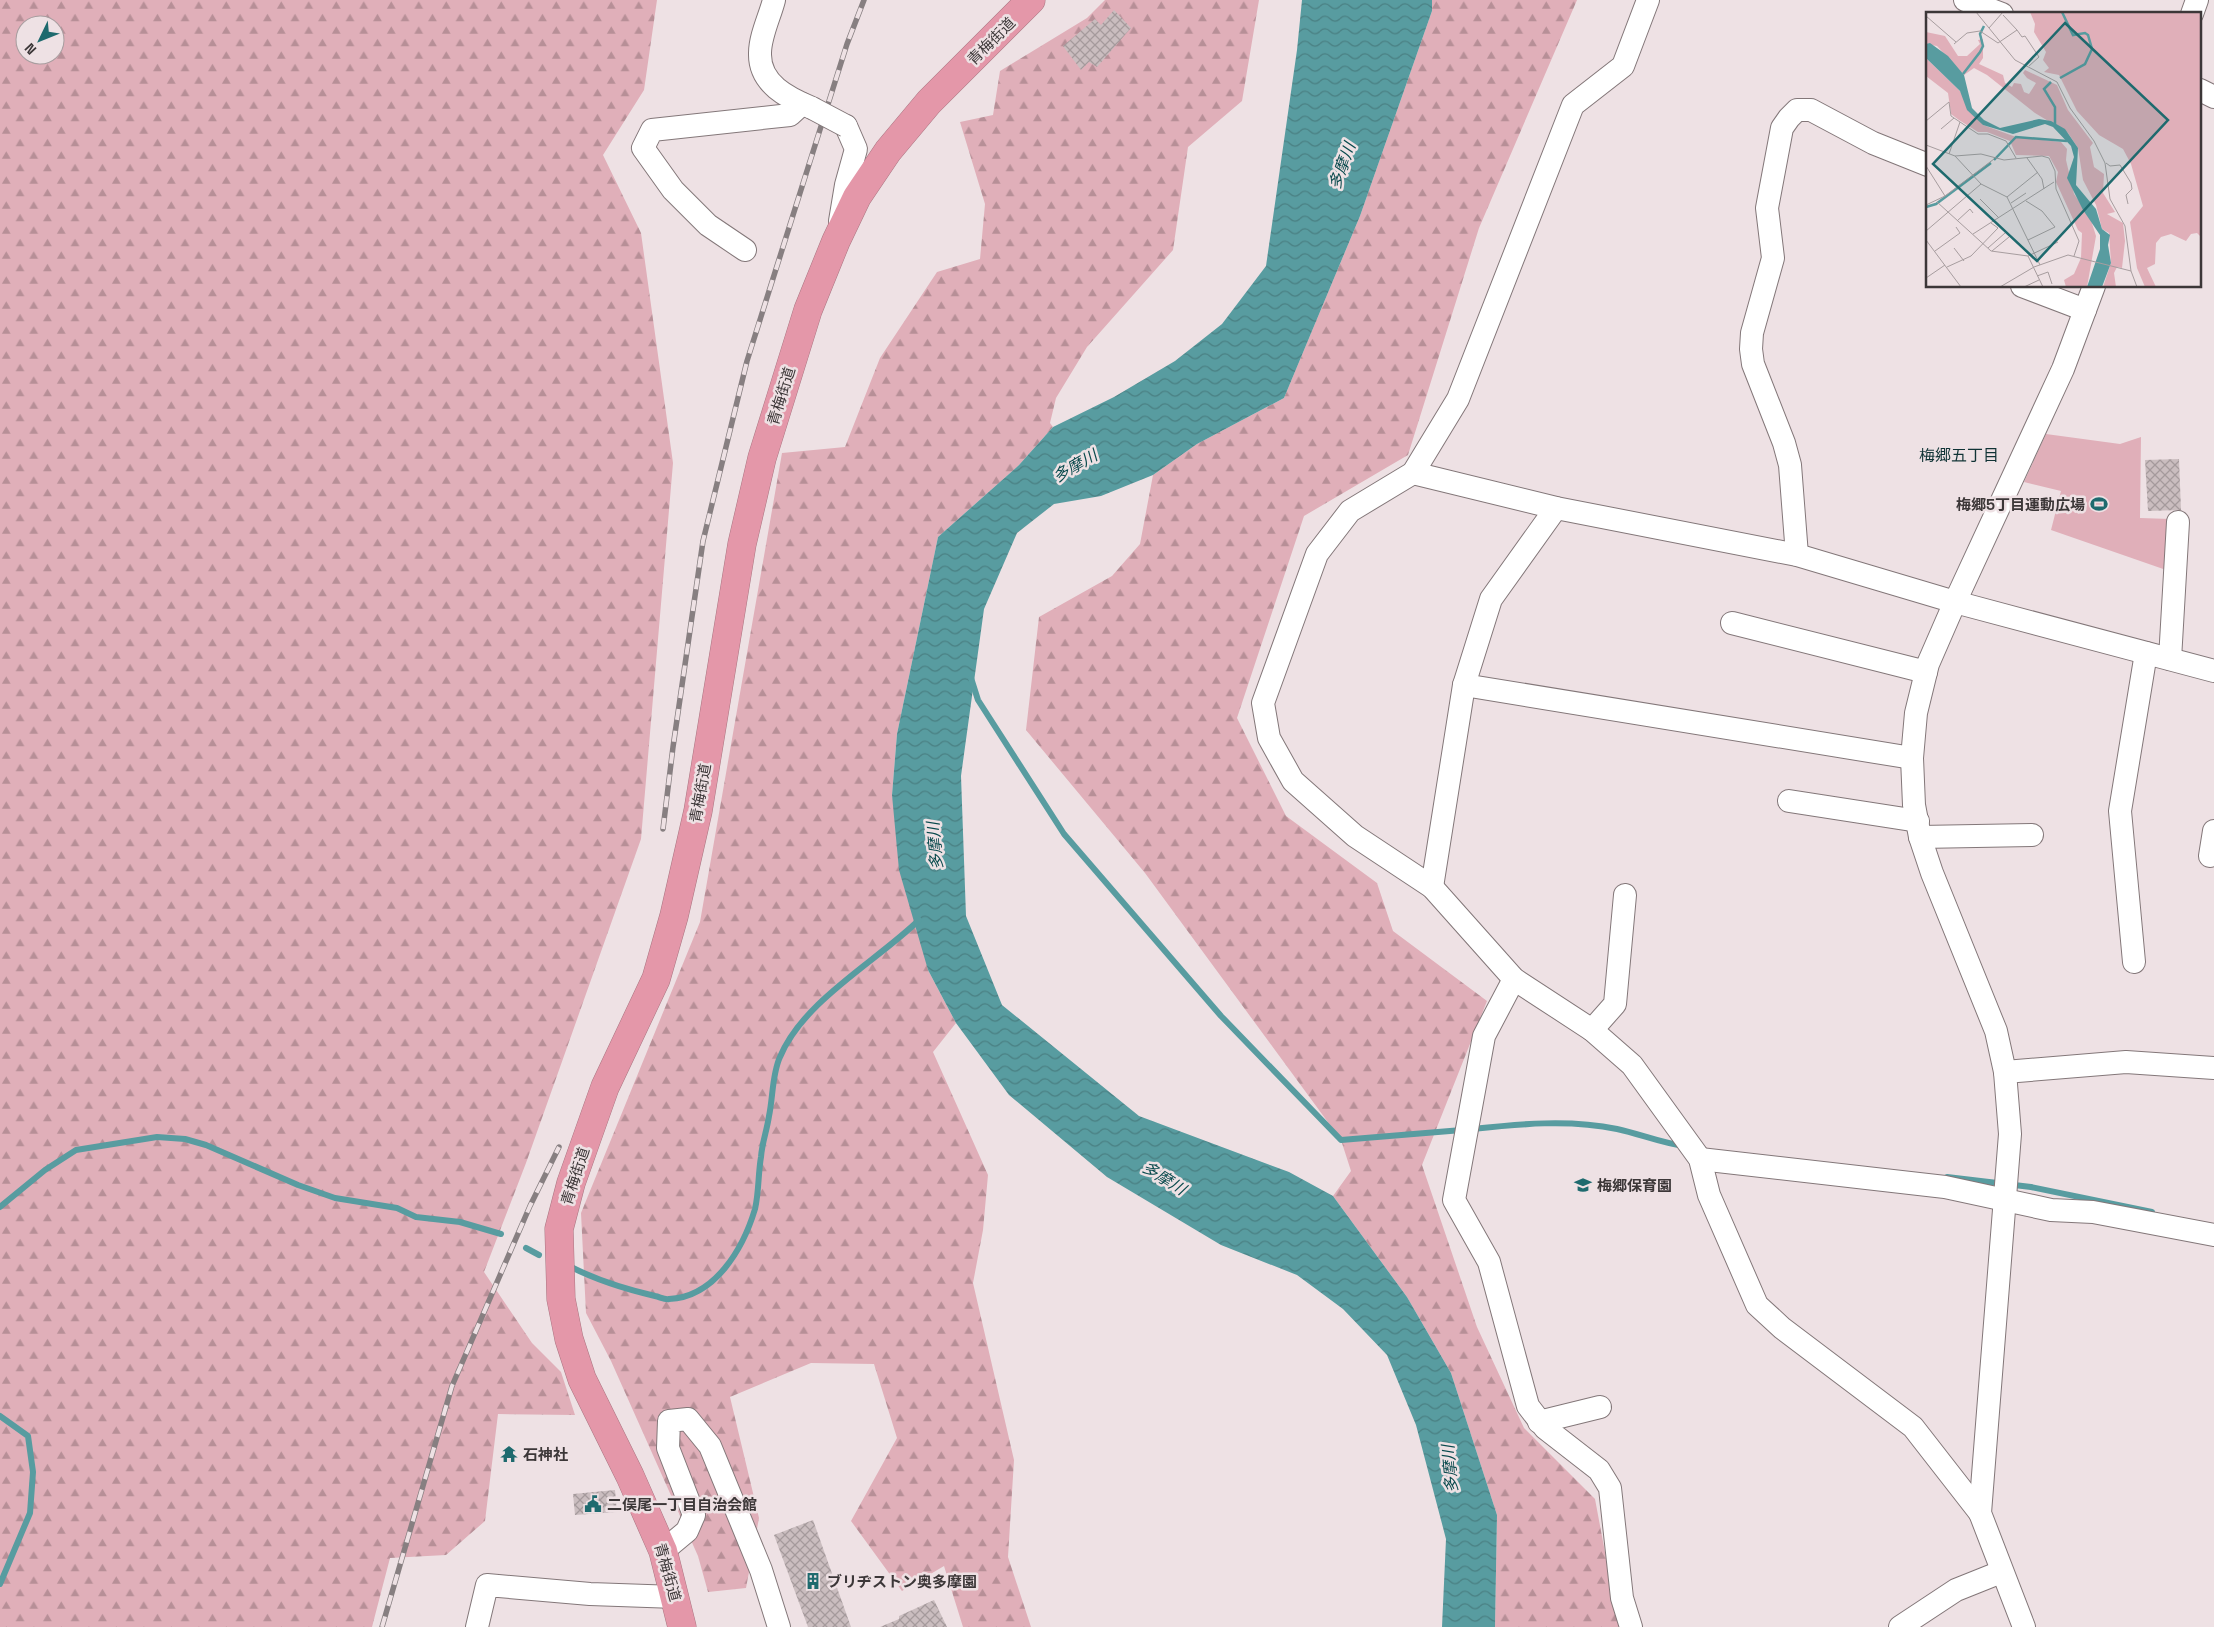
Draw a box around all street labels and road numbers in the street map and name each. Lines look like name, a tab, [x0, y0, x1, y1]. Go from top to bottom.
street label: 青梅街道	[963, 13, 1019, 69]
street label: 青梅街道	[763, 365, 799, 427]
street label: 青梅街道	[685, 762, 715, 824]
street label: 青梅街道	[557, 1145, 593, 1207]
street label: 青梅街道	[651, 1541, 685, 1603]

